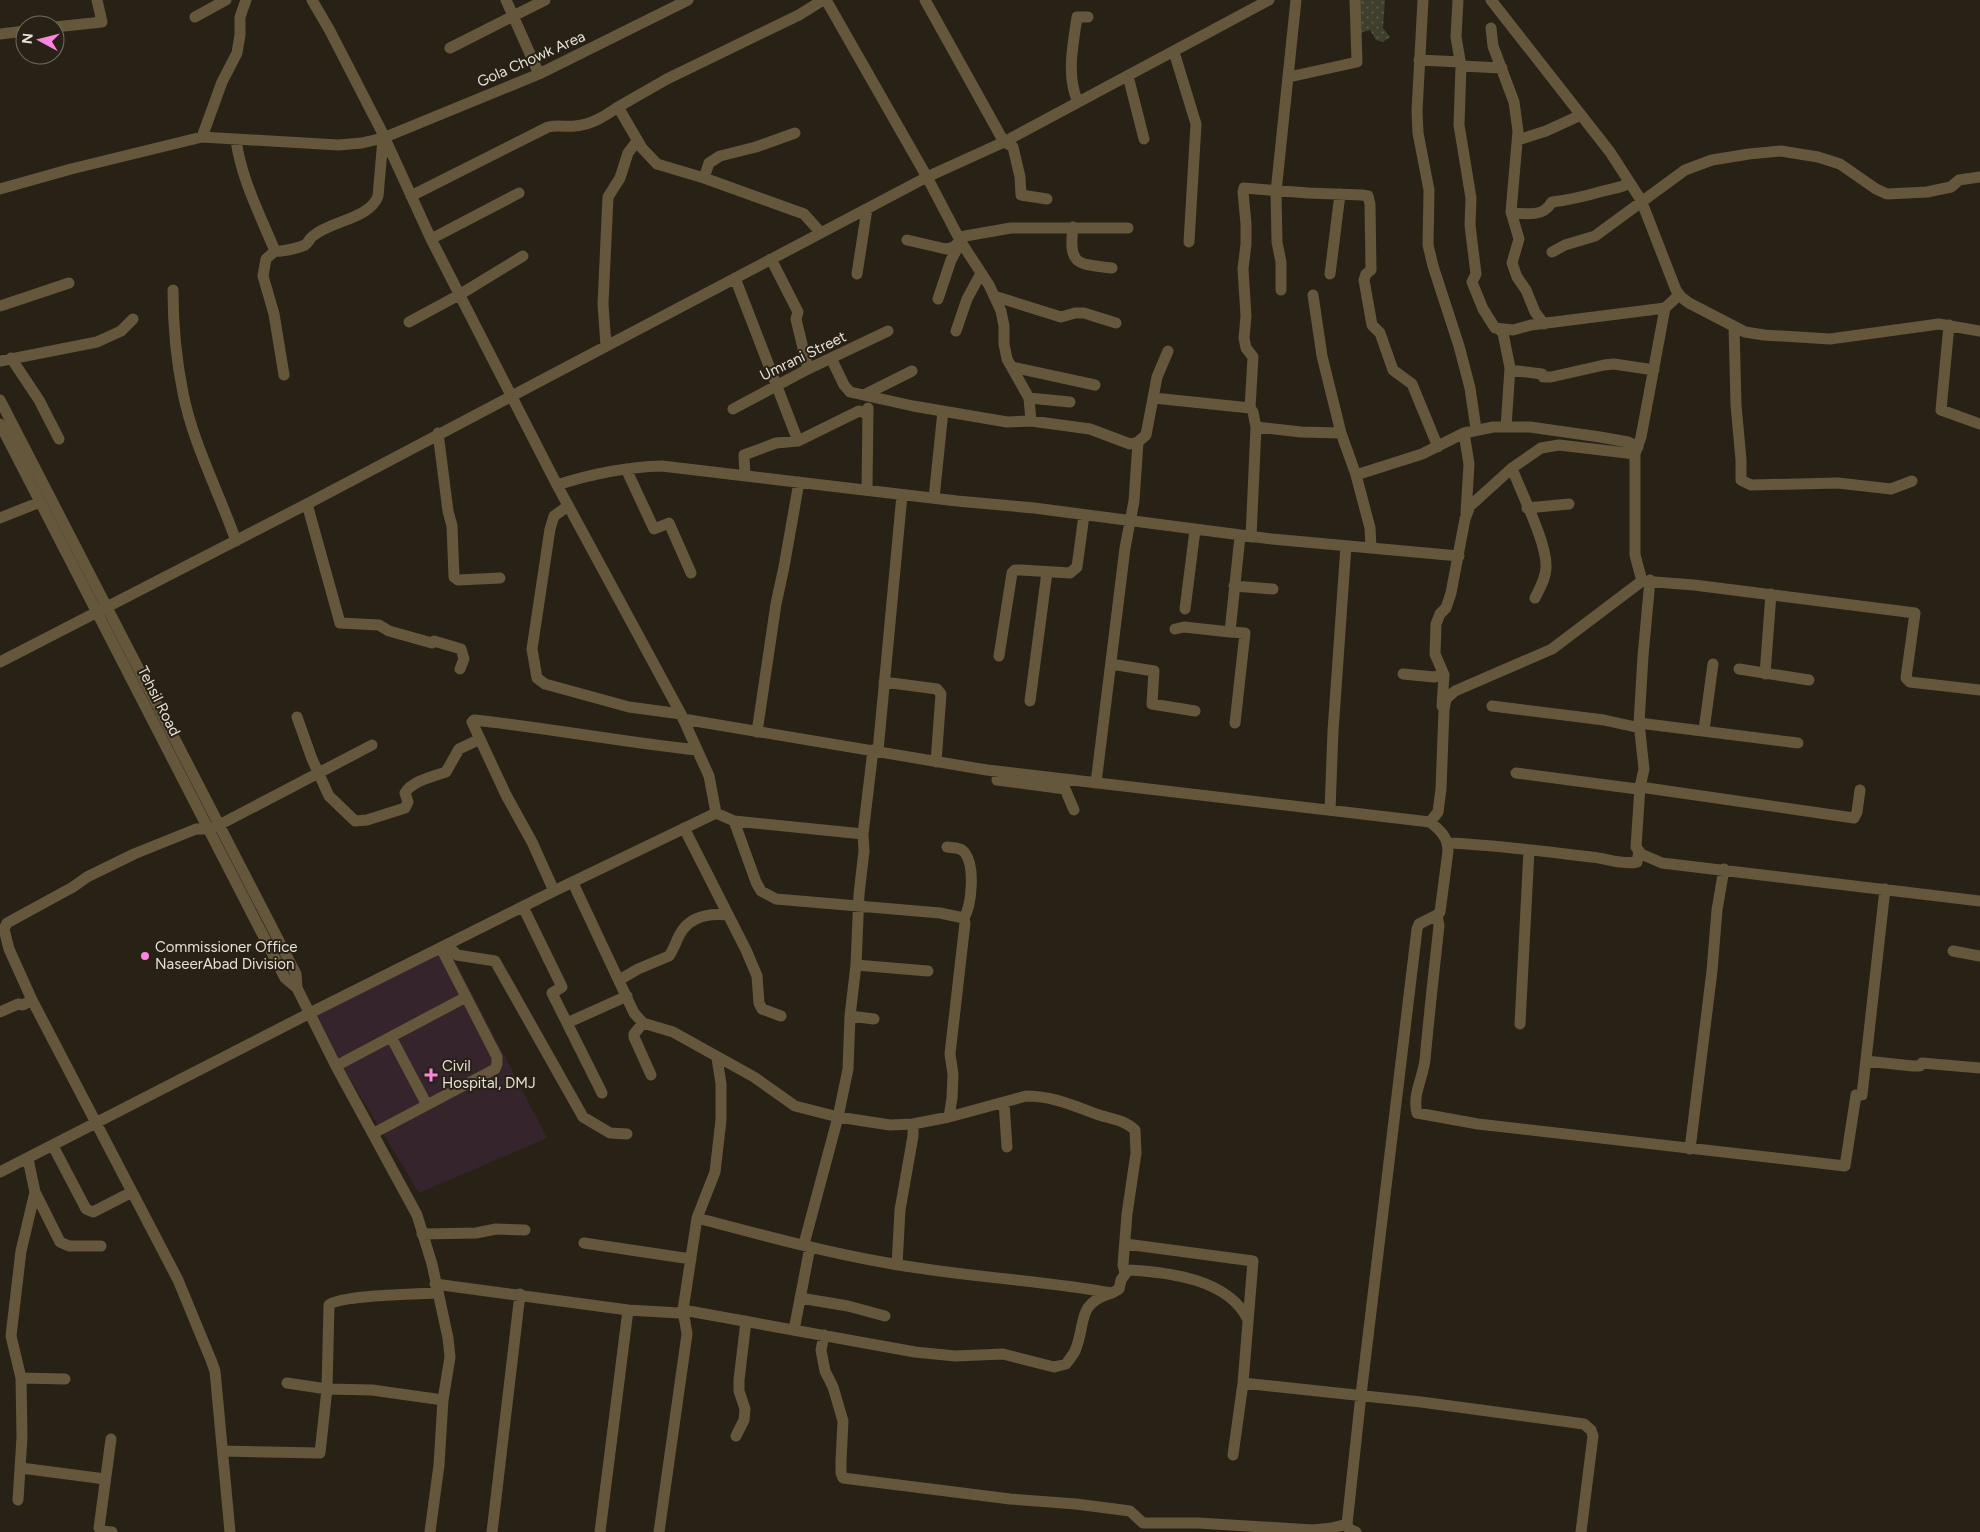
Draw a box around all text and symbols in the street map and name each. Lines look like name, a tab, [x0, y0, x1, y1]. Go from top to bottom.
north arrow	[15, 15, 65, 65]
street label: Gola Chowk Area	[474, 27, 588, 91]
text: N	[18, 32, 37, 45]
street label: Umrani Street	[757, 327, 849, 385]
street label: Tehsil Road	[134, 663, 184, 739]
place label: Commissioner Office NaseerAbad Division	[155, 938, 298, 973]
marker: Commissioner Office NaseerAbad Division	[139, 950, 151, 962]
place label: Civil Hospital, DMJ	[442, 1057, 536, 1092]
marker: Civil Hospital, DMJ	[424, 1068, 438, 1082]

